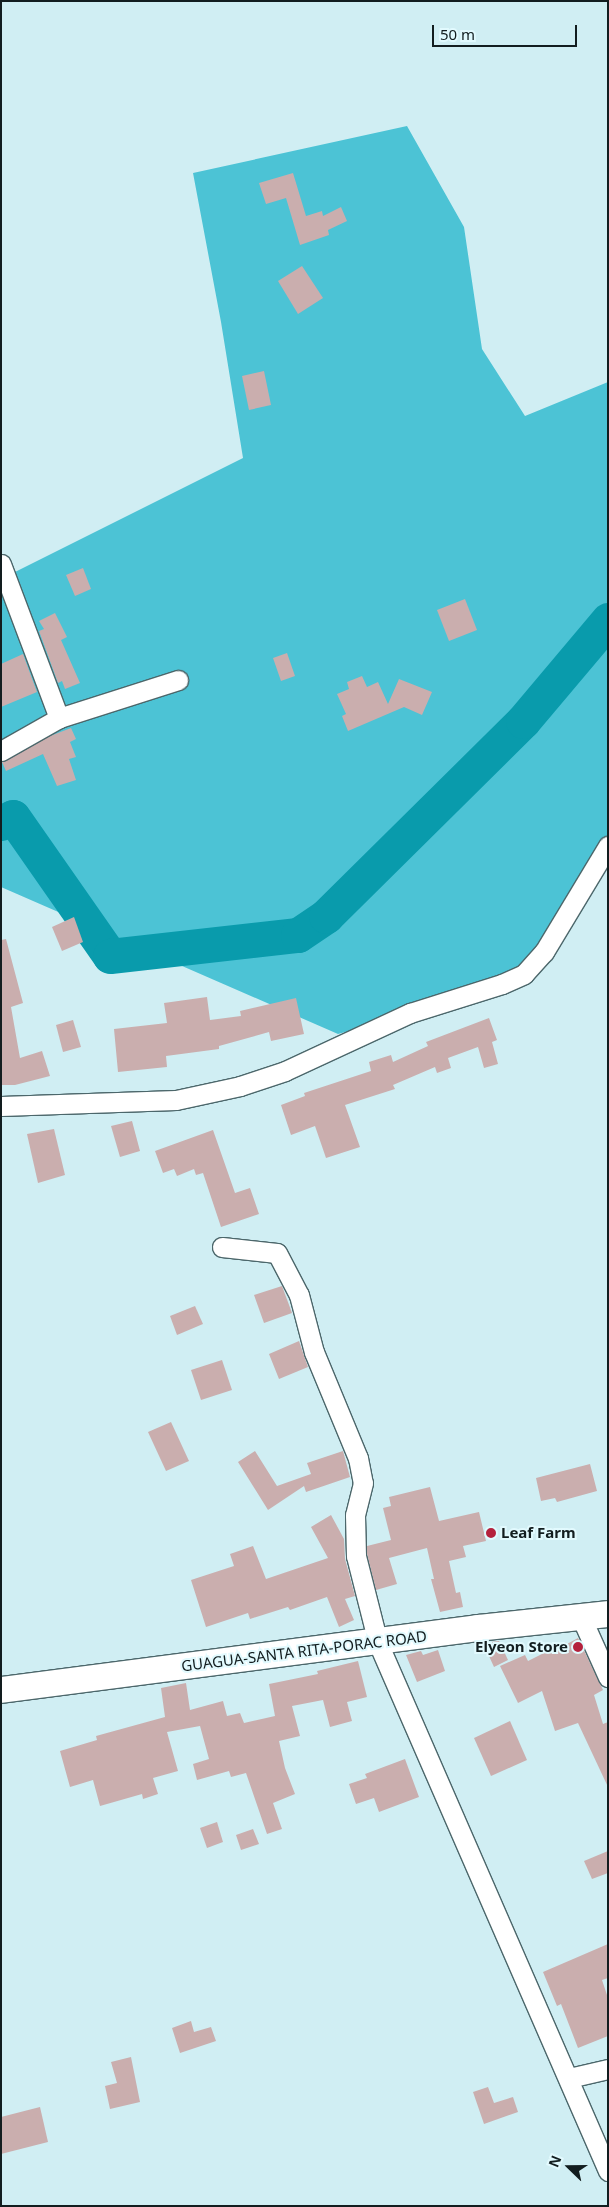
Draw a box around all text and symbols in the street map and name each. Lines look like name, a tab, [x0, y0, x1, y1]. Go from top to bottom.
scale bar	[434, 15, 579, 47]
text: 50 m	[440, 24, 475, 44]
place label: Leaf Farm	[501, 1524, 576, 1542]
marker: Leaf Farm	[485, 1527, 497, 1539]
street label: GUAGUA-SANTA RITA-PORAC ROAD	[180, 1627, 428, 1675]
place label: Elyeon Store	[475, 1638, 568, 1656]
marker: Elyeon Store	[572, 1641, 584, 1653]
north arrow	[544, 2142, 594, 2192]
text: N	[544, 2152, 566, 2170]

